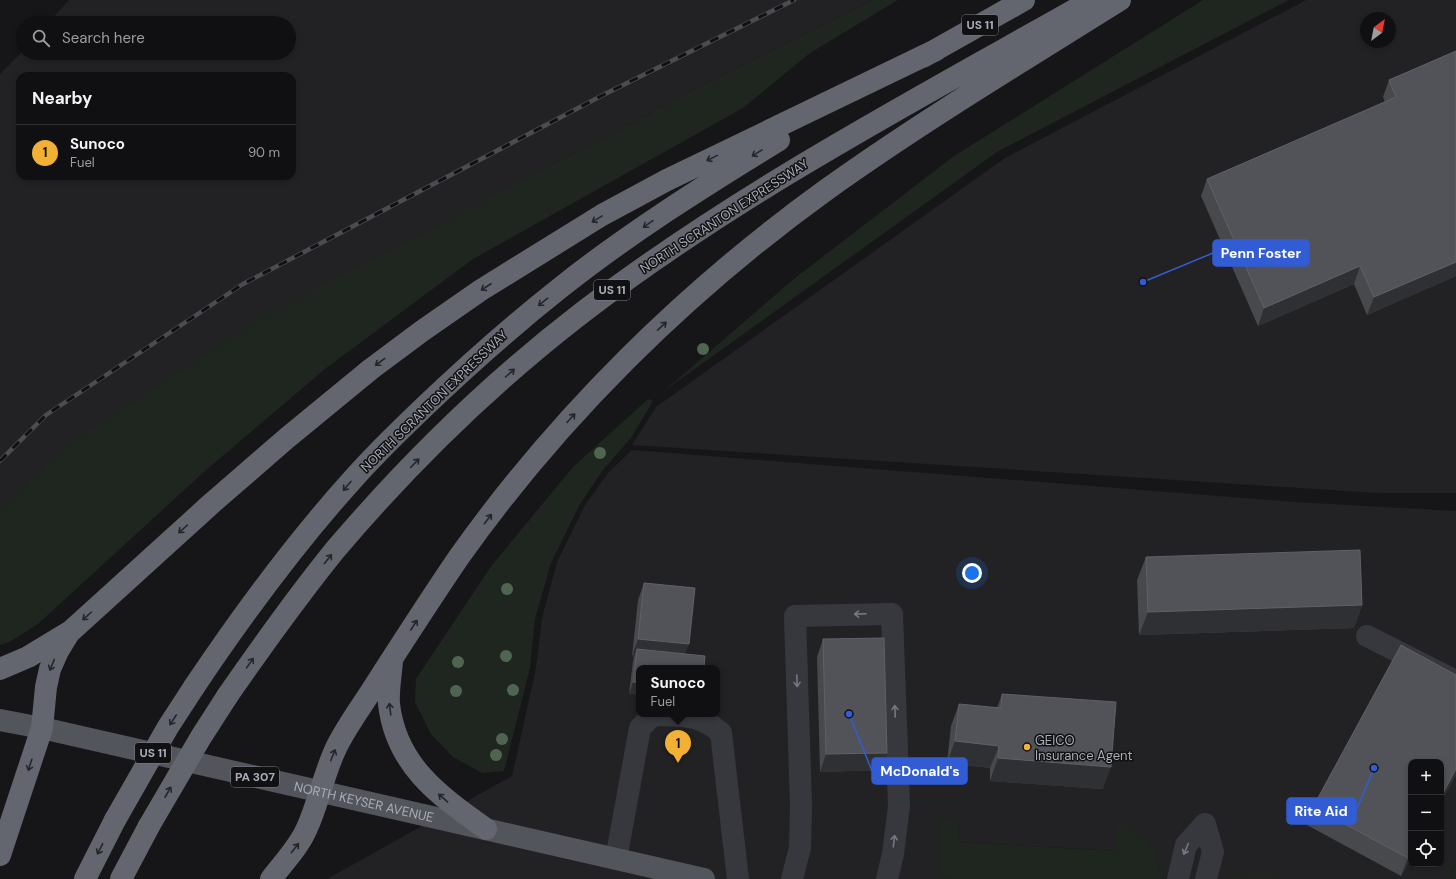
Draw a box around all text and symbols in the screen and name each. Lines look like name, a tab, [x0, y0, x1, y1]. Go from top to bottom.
north arrow	[1360, 12, 1396, 48]
road number: US 11	[962, 15, 998, 35]
search box	[16, 16, 296, 60]
icon: search	[30, 27, 52, 49]
text: Search here	[62, 28, 145, 48]
text: Nearby	[32, 87, 92, 109]
text: Sunoco	[70, 134, 125, 154]
text: 1	[43, 144, 47, 161]
text: 90 m	[248, 144, 280, 161]
one-way arrow	[751, 150, 763, 158]
text: Fuel	[70, 154, 95, 171]
street label: NORTH SCRANTON EXPRESSWAY	[637, 155, 812, 277]
one-way arrow	[706, 155, 718, 162]
one-way arrow	[591, 215, 603, 223]
one-way arrow	[642, 220, 653, 228]
callout: Penn Foster	[1213, 240, 1309, 266]
text: Penn Foster	[1221, 244, 1302, 262]
road number: US 11	[594, 280, 630, 300]
one-way arrow	[481, 283, 492, 291]
one-way arrow	[538, 297, 549, 306]
one-way arrow	[657, 321, 667, 331]
street label: NORTH SCRANTON EXPRESSWAY	[357, 326, 511, 476]
one-way arrow	[375, 358, 386, 367]
one-way arrow	[504, 369, 515, 378]
one-way arrow	[566, 414, 575, 424]
one-way arrow	[410, 458, 420, 468]
one-way arrow	[342, 481, 351, 492]
one-way arrow	[484, 513, 492, 524]
one-way arrow	[178, 524, 188, 534]
one-way arrow	[324, 554, 333, 565]
your location	[962, 563, 982, 583]
one-way arrow	[854, 611, 867, 618]
one-way arrow	[81, 612, 92, 621]
one-way arrow	[410, 619, 418, 631]
one-way arrow	[48, 658, 55, 670]
one-way arrow	[246, 658, 254, 669]
popup	[636, 665, 720, 717]
text: Sunoco	[651, 673, 705, 693]
one-way arrow	[793, 674, 801, 687]
text: Fuel	[651, 693, 675, 710]
one-way arrow	[386, 702, 394, 715]
one-way arrow	[892, 705, 899, 718]
one-way arrow	[168, 714, 176, 726]
pin: 1	[665, 730, 691, 763]
place label: GEICO Insurance Agent	[1035, 732, 1133, 764]
marker: GEICO Insurance Agent	[1022, 742, 1032, 752]
road number: US 11	[135, 743, 171, 763]
one-way arrow	[330, 749, 338, 761]
callout: McDonald's	[872, 758, 967, 784]
one-way arrow	[26, 759, 33, 772]
map controls	[1408, 759, 1444, 867]
button: +	[1408, 759, 1444, 795]
text: McDonald's	[880, 762, 960, 780]
road number: PA 307	[231, 767, 279, 787]
street label: NORTH KEYSER AVENUE	[292, 777, 435, 826]
one-way arrow	[165, 786, 173, 798]
one-way arrow	[438, 793, 448, 802]
button: −	[1408, 795, 1444, 831]
callout: Rite Aid	[1287, 798, 1356, 824]
text: Rite Aid	[1294, 802, 1348, 820]
button: locate	[1408, 831, 1444, 867]
one-way arrow	[891, 835, 898, 848]
one-way arrow	[1182, 842, 1190, 854]
one-way arrow	[95, 843, 103, 855]
one-way arrow	[290, 843, 299, 854]

